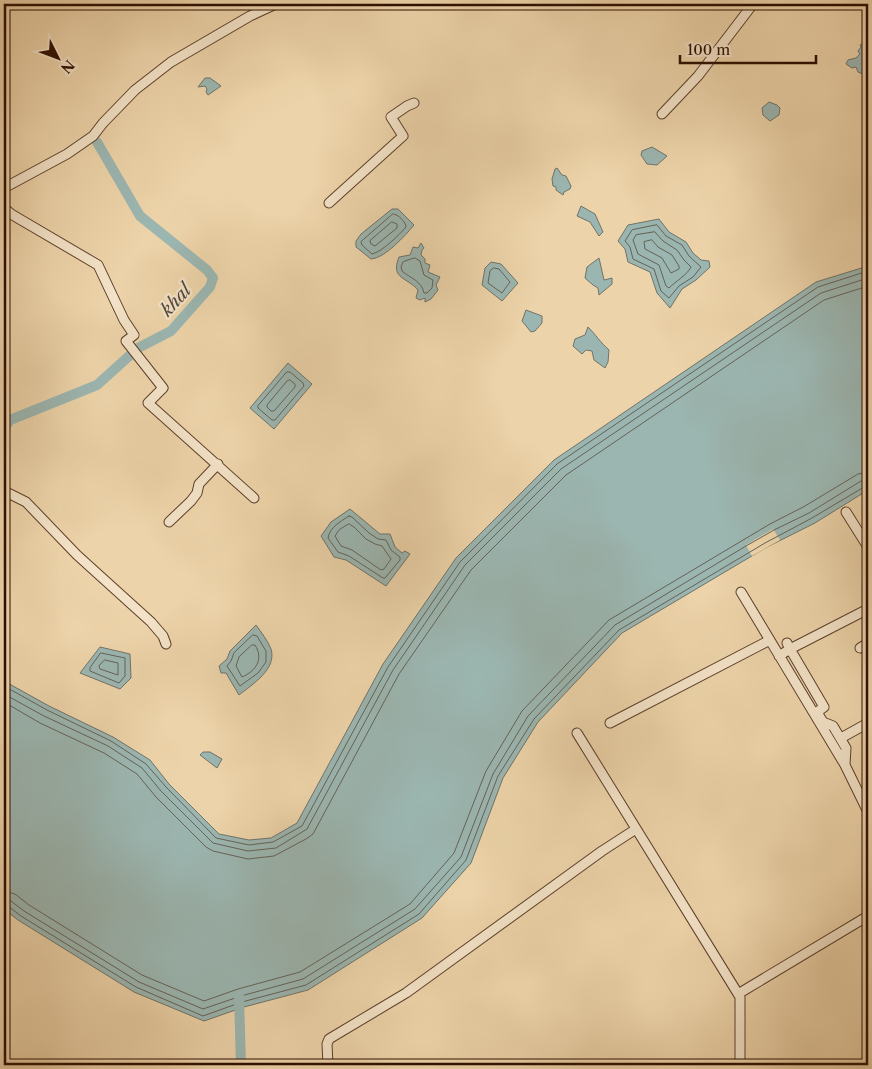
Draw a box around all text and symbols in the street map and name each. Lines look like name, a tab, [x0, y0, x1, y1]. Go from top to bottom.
north arrow	[32, 32, 82, 82]
scale bar	[680, 32, 816, 64]
text: 100 m	[687, 40, 730, 59]
text: N	[57, 56, 78, 77]
water label: khal	[155, 278, 198, 321]

